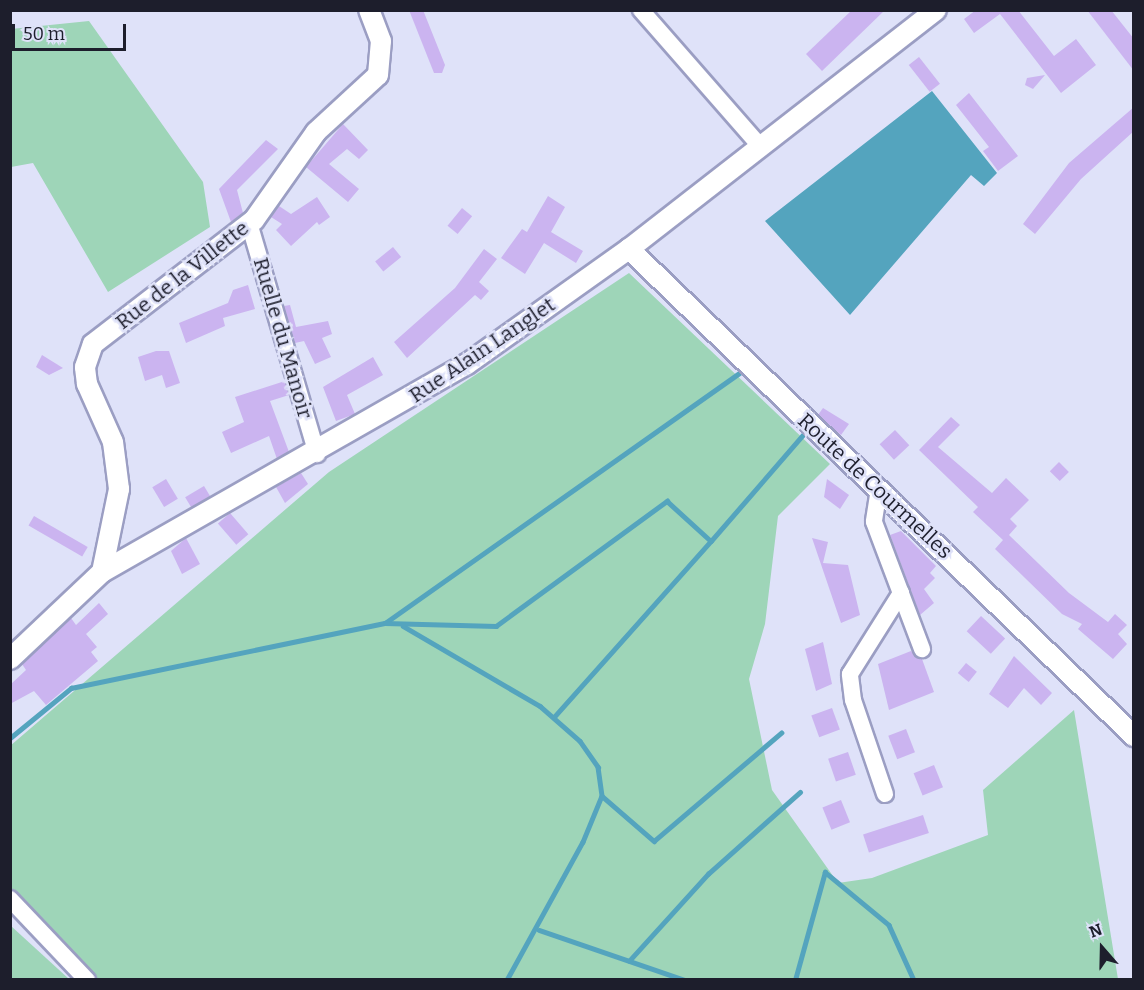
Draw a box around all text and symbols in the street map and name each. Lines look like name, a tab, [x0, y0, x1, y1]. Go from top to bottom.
scale bar	[15, 12, 129, 50]
text: 50 m	[23, 23, 65, 45]
street label: Rue de la Villette	[111, 215, 253, 335]
street label: Ruelle du Manoir	[248, 255, 318, 421]
street label: Rue Alain Langlet	[404, 292, 560, 408]
street label: Route de Courmelles	[793, 408, 957, 564]
north arrow	[1072, 918, 1132, 978]
text: N	[1087, 920, 1105, 942]

